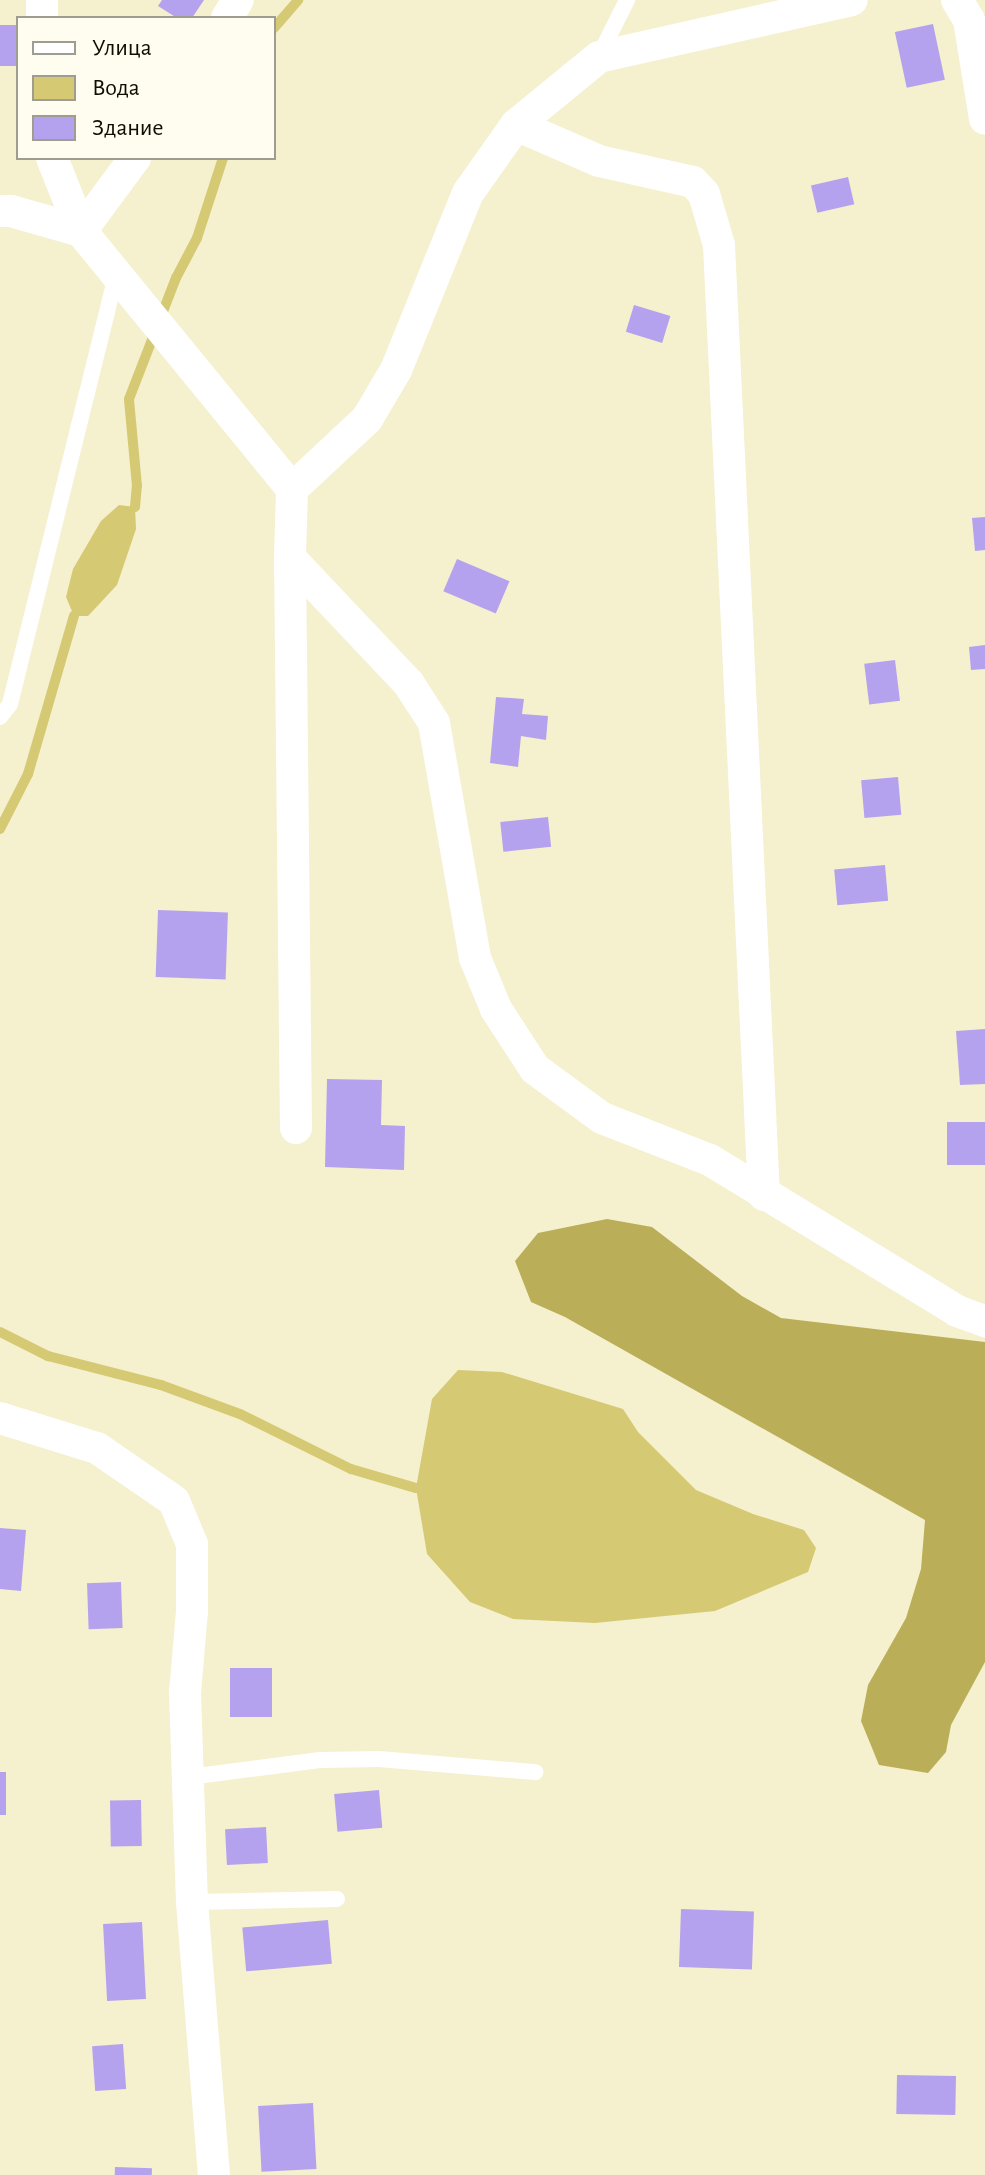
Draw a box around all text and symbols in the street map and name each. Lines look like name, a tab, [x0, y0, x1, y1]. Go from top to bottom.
legend	[16, 16, 276, 160]
text: Улица	[92, 36, 152, 60]
text: Вода	[92, 76, 140, 100]
text: Здание	[92, 116, 163, 140]

